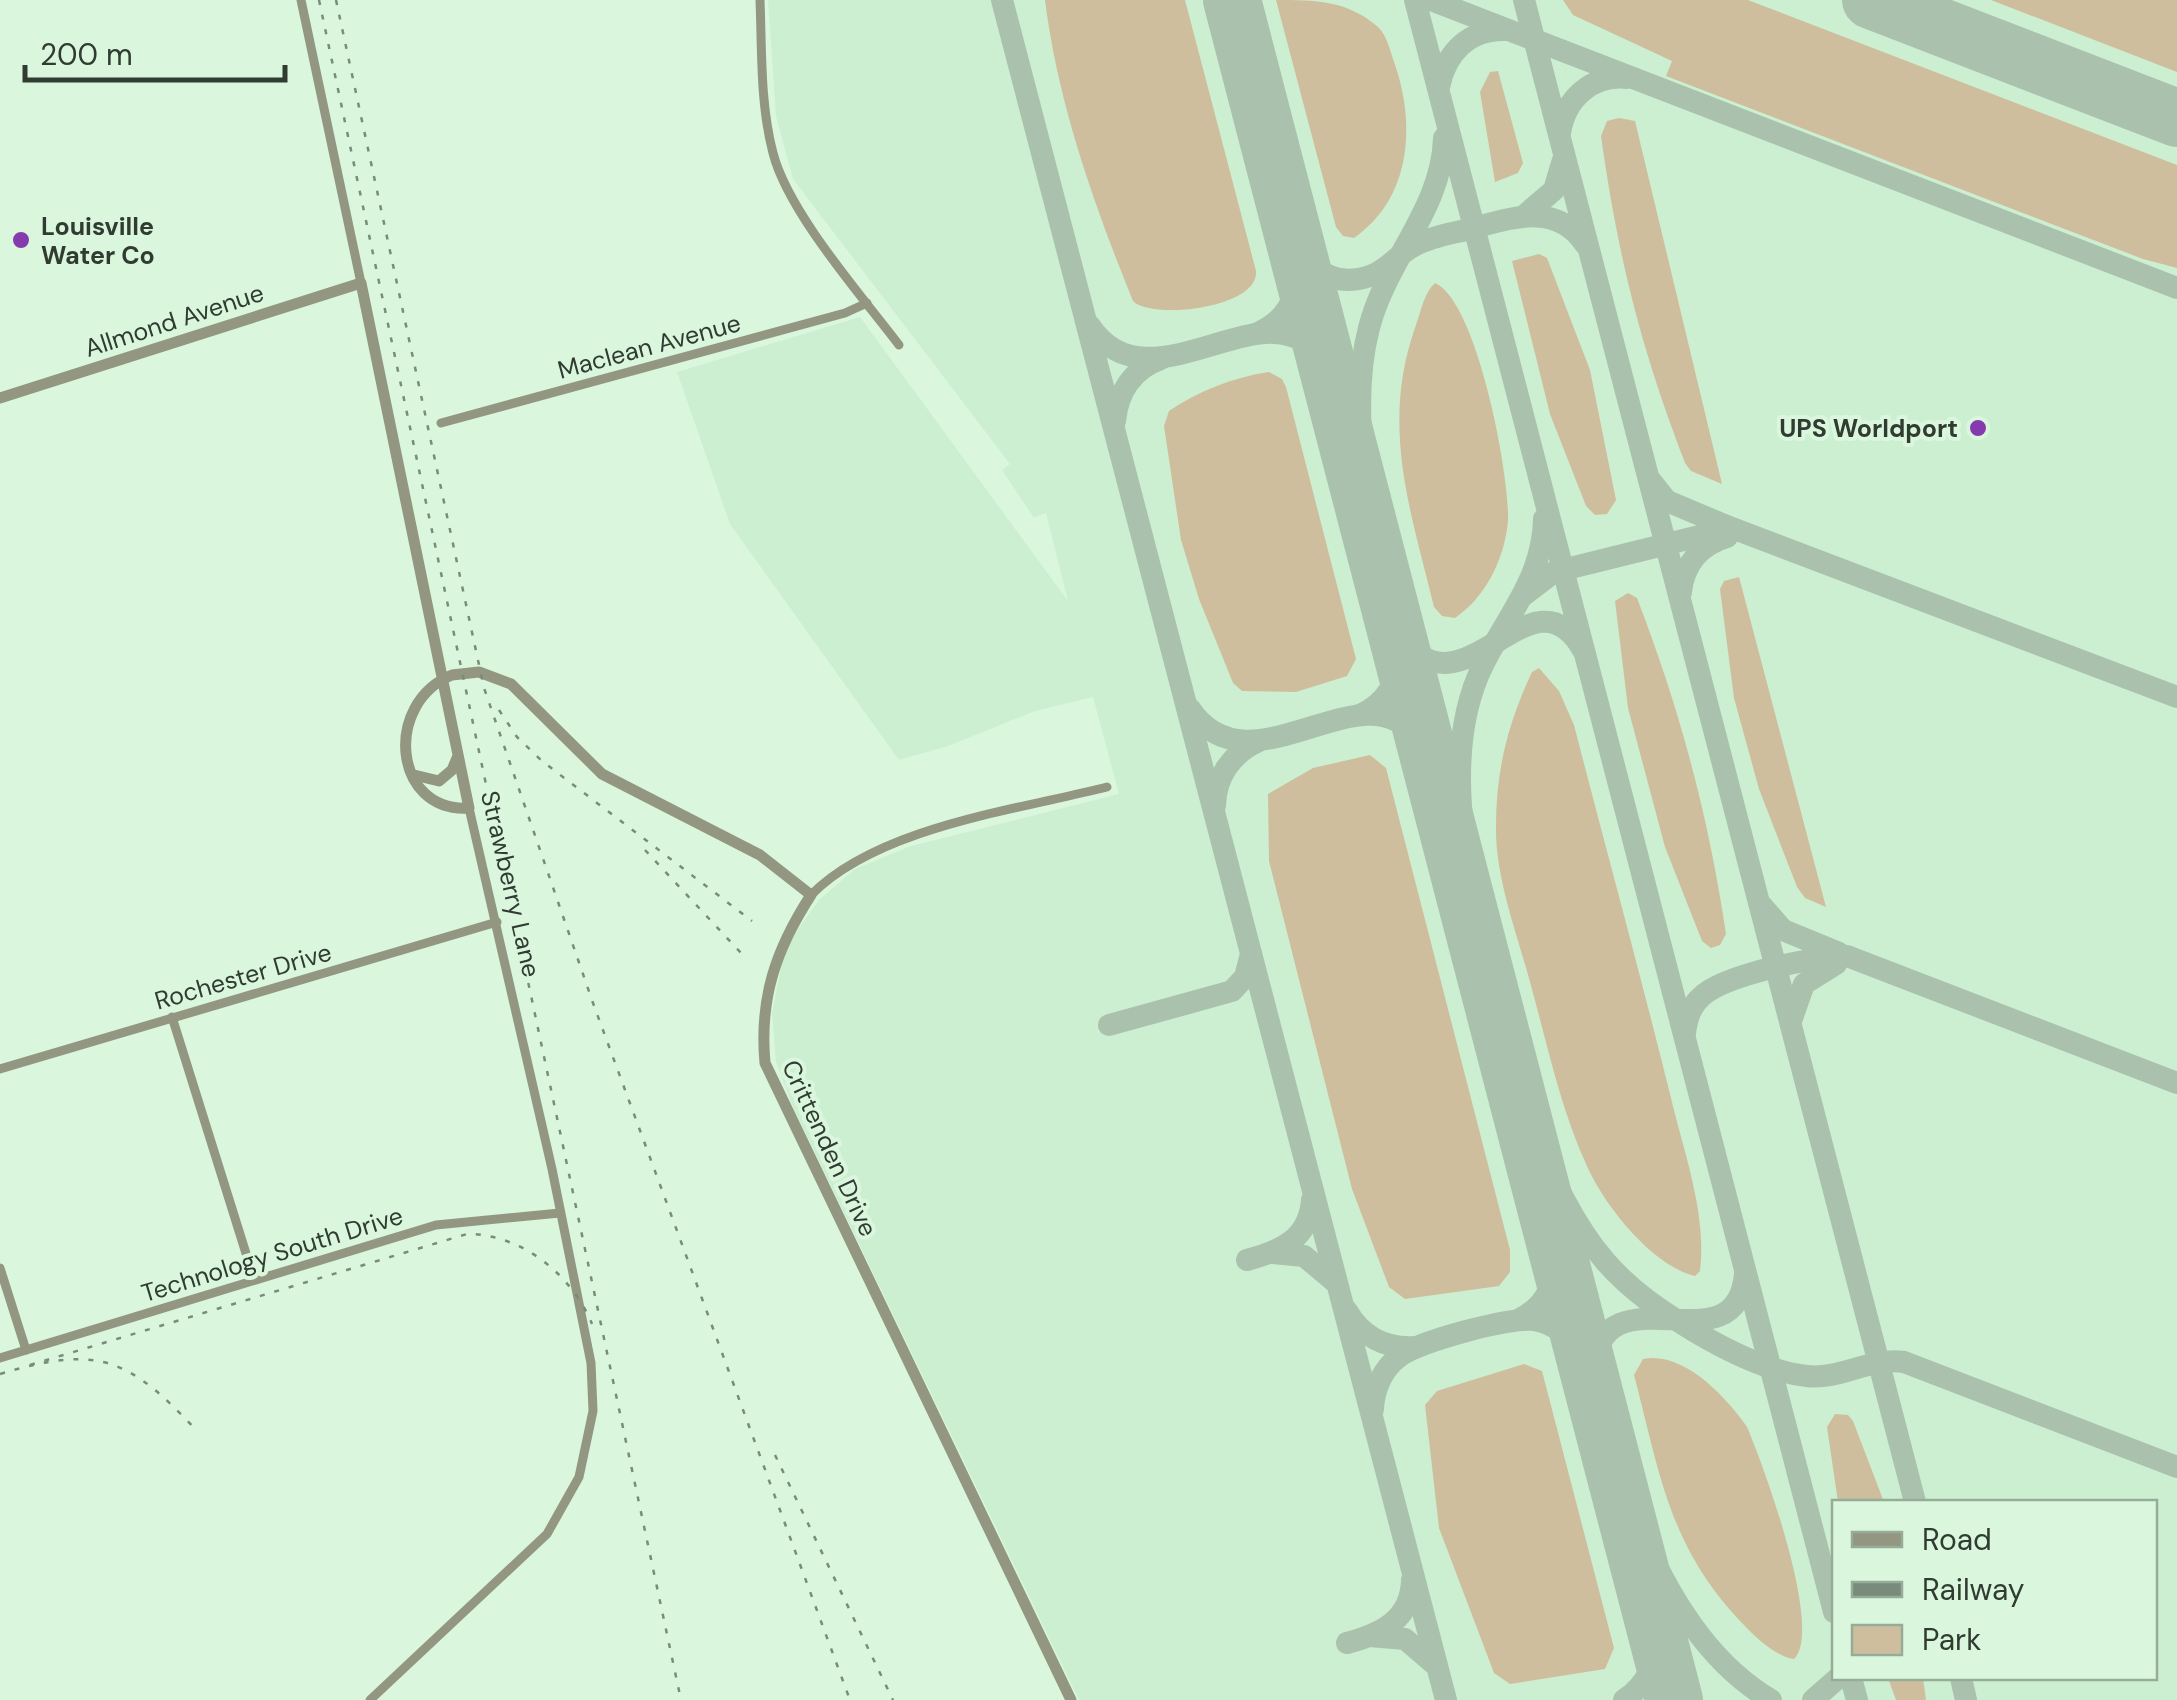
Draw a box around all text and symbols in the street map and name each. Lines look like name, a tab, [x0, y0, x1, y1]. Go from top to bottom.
scale bar	[25, 20, 285, 82]
text: 200 m	[40, 35, 133, 74]
place label: Louisville Water Co	[41, 210, 155, 272]
marker: Louisville Water Co	[10, 229, 32, 251]
street label: Allmond Avenue	[80, 276, 268, 365]
street label: Maclean Avenue	[554, 306, 744, 387]
place label: UPS Worldport	[1779, 412, 1958, 445]
marker: UPS Worldport	[1967, 417, 1989, 439]
street label: Strawberry Lane	[473, 788, 548, 980]
street label: Rochester Drive	[151, 935, 335, 1018]
street label: Crittenden Drive	[774, 1055, 885, 1242]
street label: Technology South Drive	[137, 1199, 407, 1310]
legend	[1832, 1500, 2157, 1680]
text: Road	[1922, 1520, 1992, 1559]
text: Railway	[1922, 1570, 2025, 1609]
text: Park	[1922, 1620, 1981, 1659]

